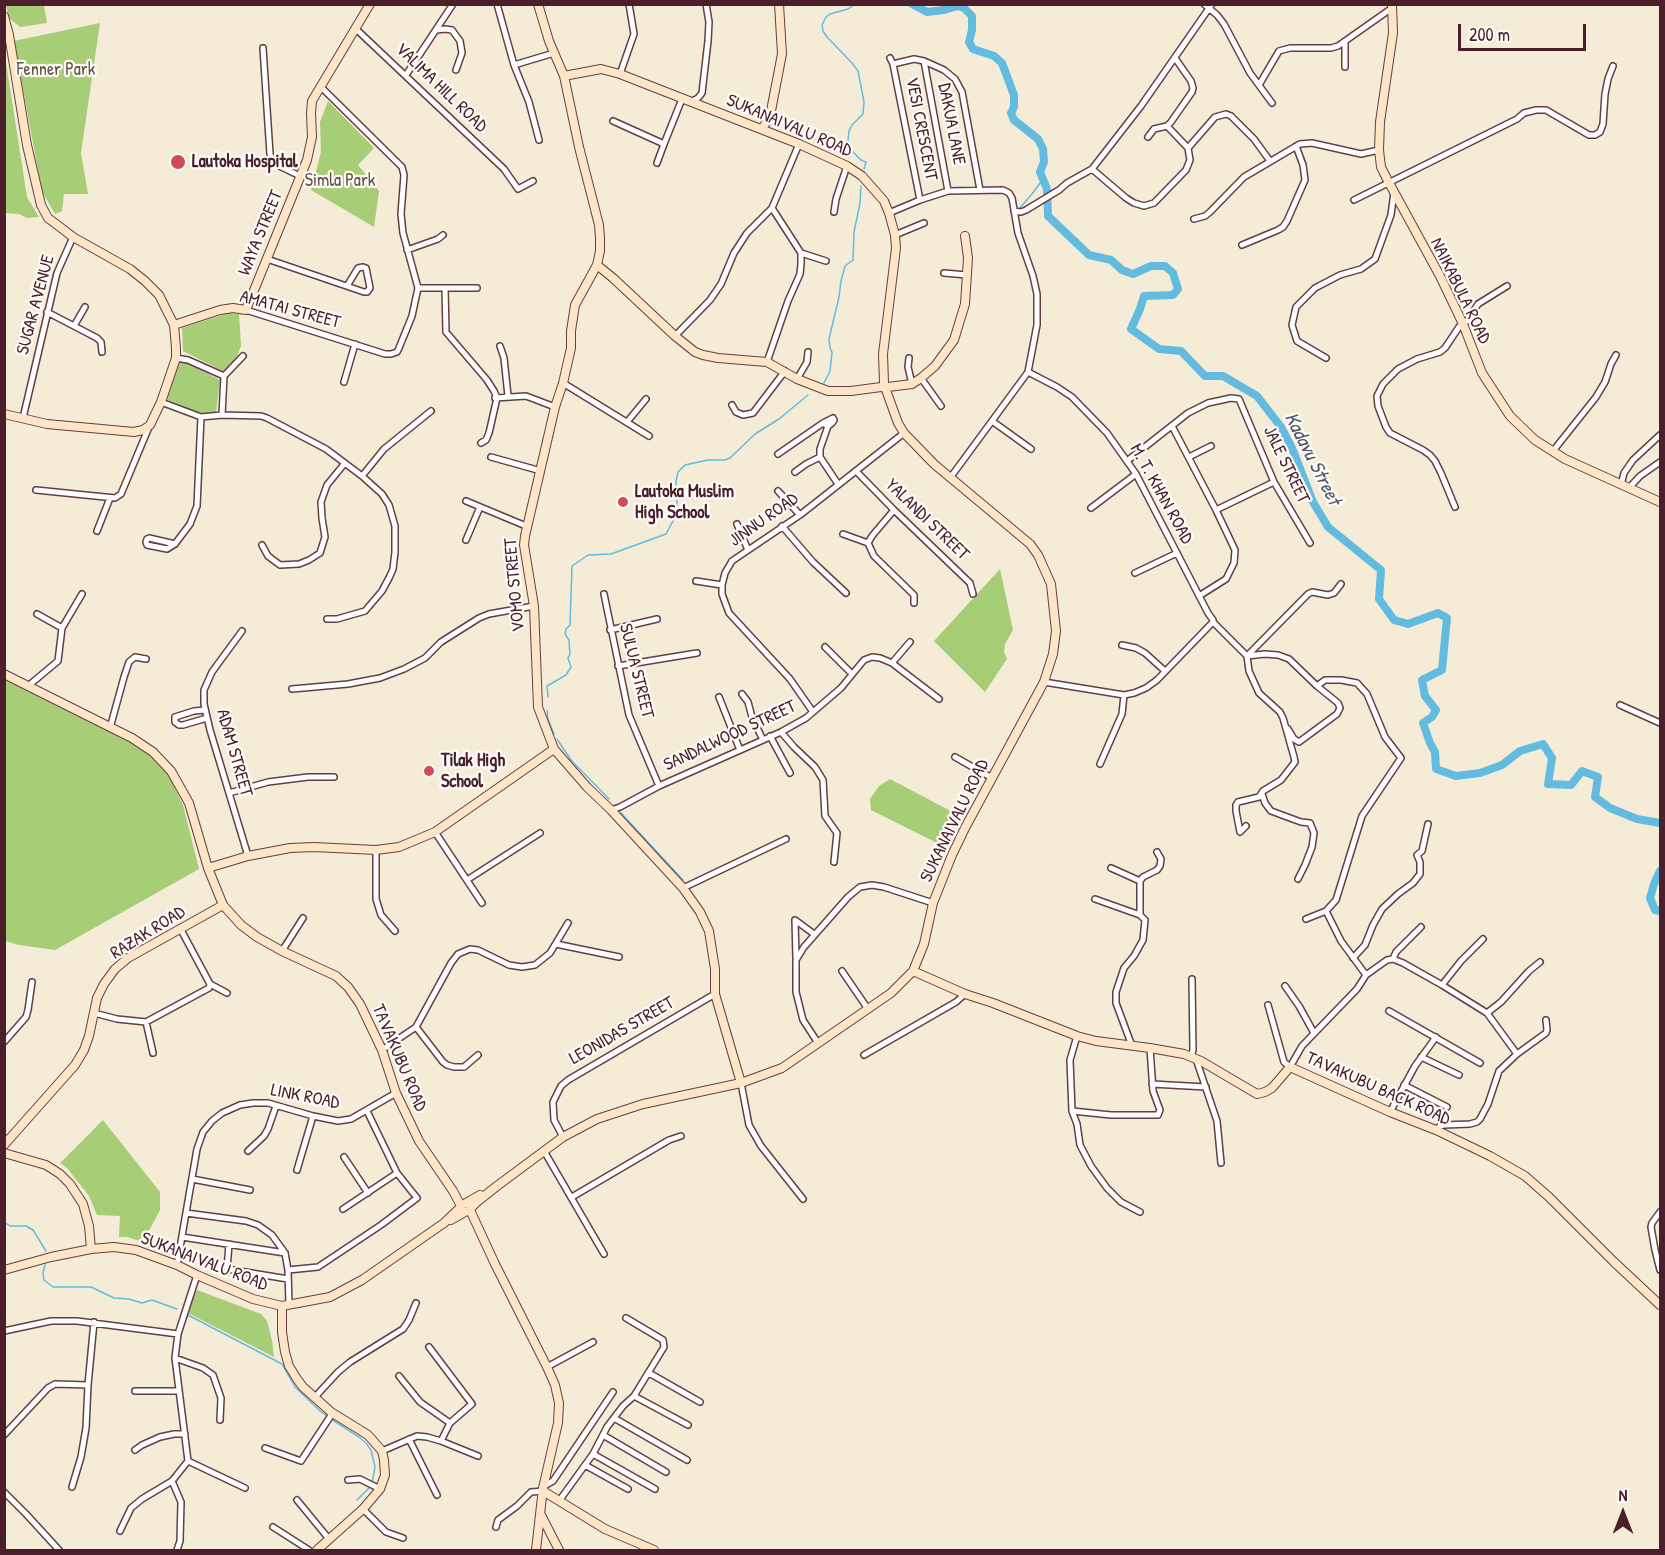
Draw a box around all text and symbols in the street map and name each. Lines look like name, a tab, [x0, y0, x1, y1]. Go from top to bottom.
scale bar	[1461, 12, 1588, 50]
text: 200 m	[1469, 22, 1510, 47]
street label: VALIMA HILL ROAD	[391, 39, 491, 137]
park label: Fenner Park	[17, 59, 95, 81]
street label: VESI CRESCENT	[900, 76, 942, 182]
street label: DAKUA LANE	[933, 81, 969, 167]
street label: SUKANAIVALU ROAD	[723, 90, 855, 162]
place label: Lautoka Hospital	[192, 151, 297, 173]
marker: Lautoka Hospital	[169, 153, 187, 171]
park label: Simla Park	[305, 170, 375, 192]
street label: WAYA STREET	[234, 187, 288, 279]
street label: NAIKABULA ROAD	[1425, 235, 1495, 347]
street label: SUGAR AVENUE	[12, 253, 60, 357]
street label: AMATAI STREET	[237, 286, 343, 334]
water label: Kadavu Street	[1278, 409, 1346, 509]
street label: JALE STREET	[1258, 423, 1314, 507]
street label: M. T. KHAN ROAD	[1125, 440, 1197, 548]
street label: YALANDI STREET	[881, 475, 973, 565]
place label: Lautoka Muslim High School	[635, 481, 734, 524]
street label: JINNU ROAD	[725, 488, 803, 552]
marker: Lautoka Muslim High School	[616, 495, 630, 509]
street label: VOMO STREET	[500, 537, 530, 633]
street label: SULUA STREET	[614, 621, 658, 721]
street label: SANDALWOOD STREET	[660, 696, 800, 776]
street label: ADAM STREET	[211, 707, 257, 799]
place label: Tilak High School	[441, 750, 505, 792]
street label: SUKANAIVALU ROAD	[916, 756, 994, 886]
marker: Tilak High School	[422, 764, 436, 778]
street label: RAZAK ROAD	[107, 902, 189, 964]
street label: LEONIDAS STREET	[566, 992, 678, 1070]
street label: TAVAKUBU ROAD	[367, 1001, 431, 1115]
street label: TAVAKUBU BACK ROAD	[1303, 1048, 1453, 1130]
street label: LINK ROAD	[269, 1080, 341, 1114]
street label: SUKANAIVALU ROAD	[138, 1228, 270, 1296]
north arrow	[1593, 1483, 1653, 1543]
text: N	[1619, 1484, 1627, 1506]

